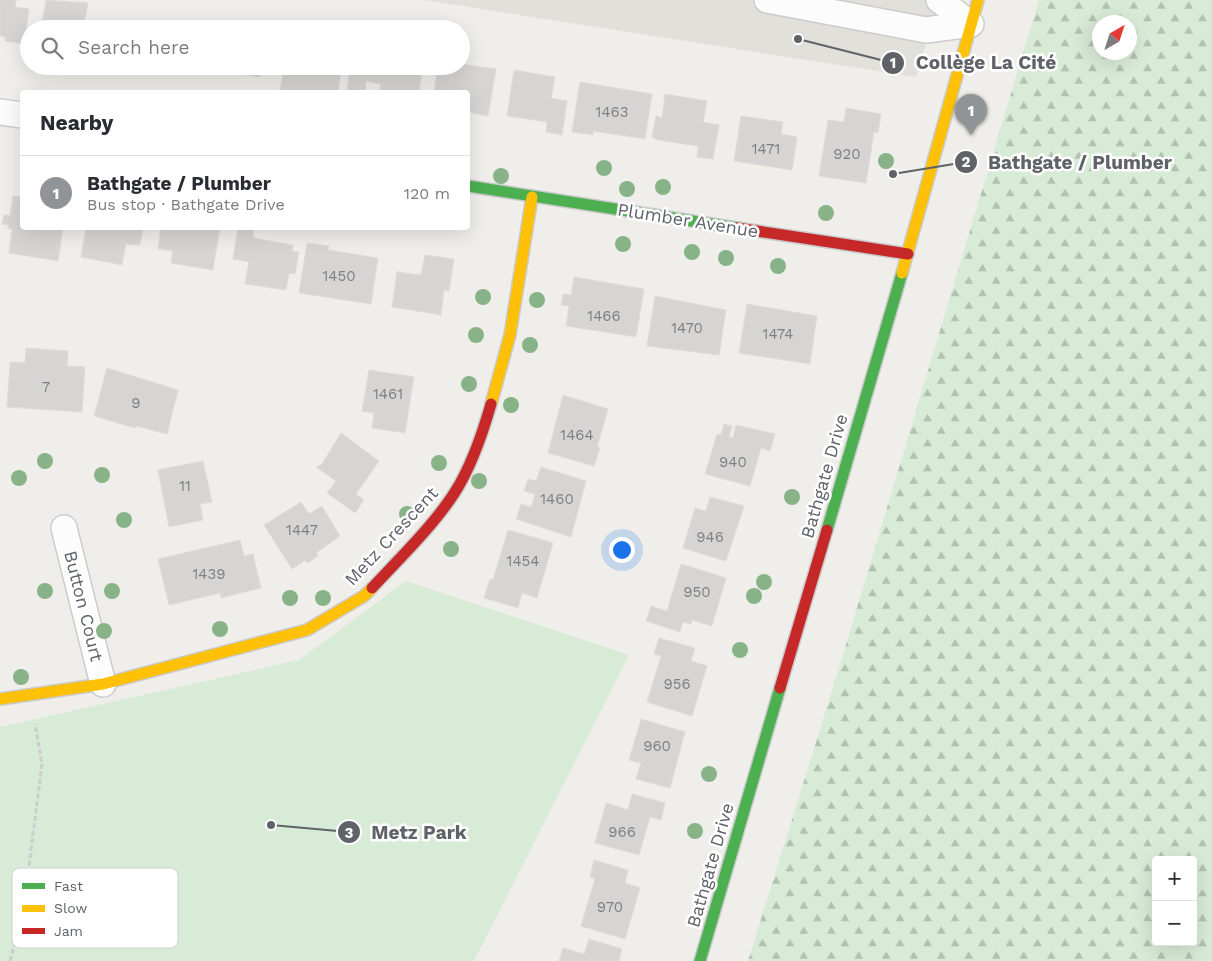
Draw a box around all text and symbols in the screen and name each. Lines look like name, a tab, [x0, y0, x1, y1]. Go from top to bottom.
north arrow	[1092, 15, 1137, 60]
search box	[20, 20, 470, 75]
icon: search	[38, 34, 66, 62]
text: Search here	[78, 36, 189, 59]
callout: Collège La Cité	[881, 46, 1066, 80]
text: Collège La Cité	[916, 51, 1056, 74]
text: 1	[890, 54, 896, 72]
pin: 1	[955, 94, 987, 135]
house number: 1463	[596, 103, 628, 121]
text: Nearby	[40, 110, 113, 135]
house number: 1471	[752, 140, 780, 158]
house number: 920	[833, 145, 861, 163]
callout: Bathgate / Plumber	[953, 145, 1182, 179]
text: Bathgate / Plumber	[988, 151, 1173, 174]
text: 2	[962, 153, 971, 171]
text: Bathgate / Plumber	[87, 172, 271, 195]
text: 1	[53, 184, 59, 203]
text: 120 m	[404, 184, 450, 203]
text: Bus stop · Bathgate Drive	[87, 195, 285, 214]
street label: Plumber Avenue	[616, 198, 760, 242]
house number: 1450	[322, 267, 356, 285]
house number: 1466	[587, 307, 621, 325]
house number: 1470	[671, 319, 703, 337]
house number: 1474	[763, 325, 793, 343]
house number: 7	[42, 378, 50, 396]
house number: 1461	[373, 385, 403, 403]
house number: 9	[131, 394, 141, 412]
street label: Bathgate Drive	[796, 411, 852, 541]
house number: 1464	[560, 426, 594, 444]
house number: 940	[719, 453, 747, 471]
house number: 11	[179, 477, 191, 495]
street label: Metz Crescent	[340, 482, 442, 590]
house number: 1460	[540, 490, 574, 508]
house number: 1447	[286, 521, 318, 539]
house number: 946	[696, 528, 724, 546]
your location	[609, 537, 635, 563]
street label: Button Court	[60, 548, 108, 664]
house number: 1454	[507, 552, 539, 570]
house number: 1439	[192, 565, 226, 583]
house number: 950	[683, 583, 711, 601]
house number: 956	[663, 675, 691, 693]
house number: 960	[643, 737, 671, 755]
street label: Bathgate Drive	[682, 800, 738, 930]
callout: Metz Park	[337, 815, 477, 849]
text: Metz Park	[371, 821, 467, 844]
house number: 966	[608, 823, 636, 841]
text: 3	[345, 824, 354, 842]
map controls	[1152, 856, 1197, 946]
button: +	[1152, 856, 1197, 901]
legend	[12, 868, 178, 948]
text: Fast	[54, 878, 83, 894]
house number: 970	[597, 898, 623, 916]
text: Slow	[54, 900, 87, 916]
button: −	[1152, 901, 1197, 946]
text: Jam	[54, 923, 83, 939]

